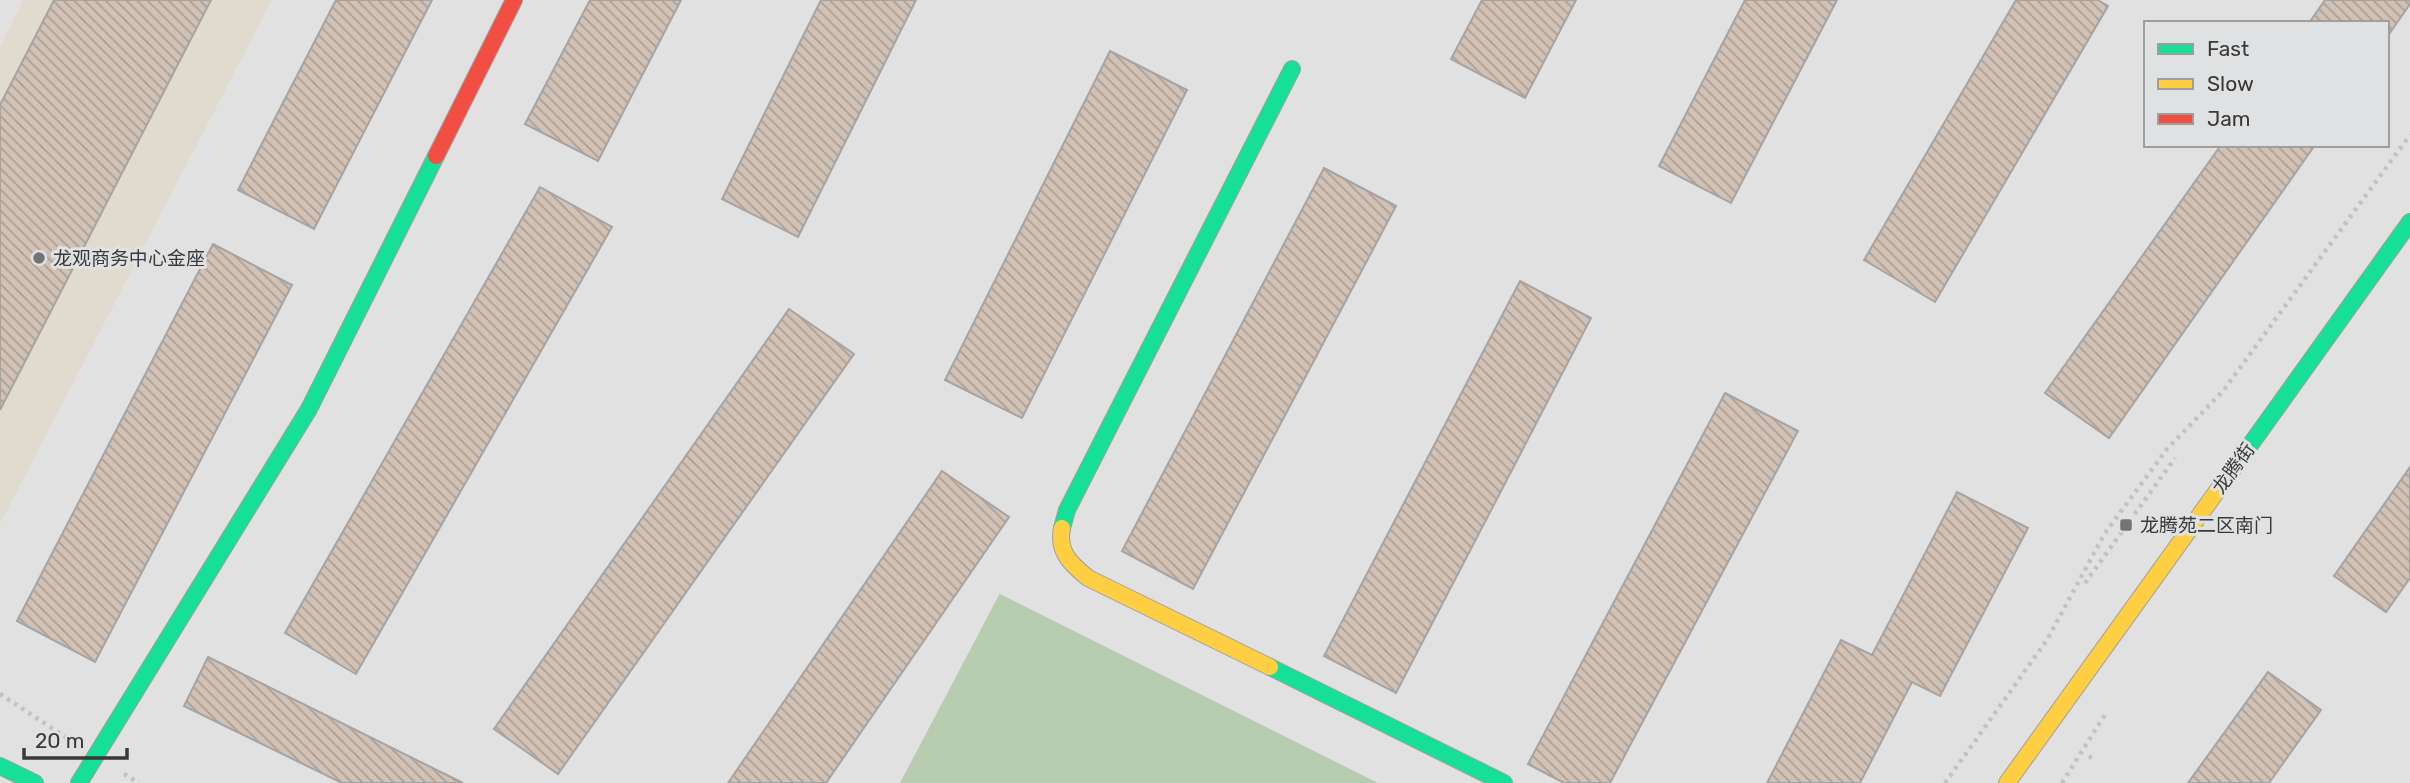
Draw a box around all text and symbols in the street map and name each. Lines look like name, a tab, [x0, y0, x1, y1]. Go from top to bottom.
legend	[2144, 21, 2389, 147]
text: Fast	[2207, 36, 2249, 61]
text: Slow	[2207, 71, 2254, 96]
text: Jam	[2207, 106, 2251, 131]
place label: 龙观商务中心金座	[53, 247, 205, 270]
marker: 龙观商务中心金座	[31, 250, 47, 266]
street label: 龙腾街	[2207, 438, 2259, 498]
place label: 龙腾苑二区南门	[2140, 514, 2273, 537]
marker: 龙腾苑二区南门	[2118, 517, 2134, 533]
scale bar	[24, 716, 128, 760]
text: 20 m	[35, 728, 84, 753]

